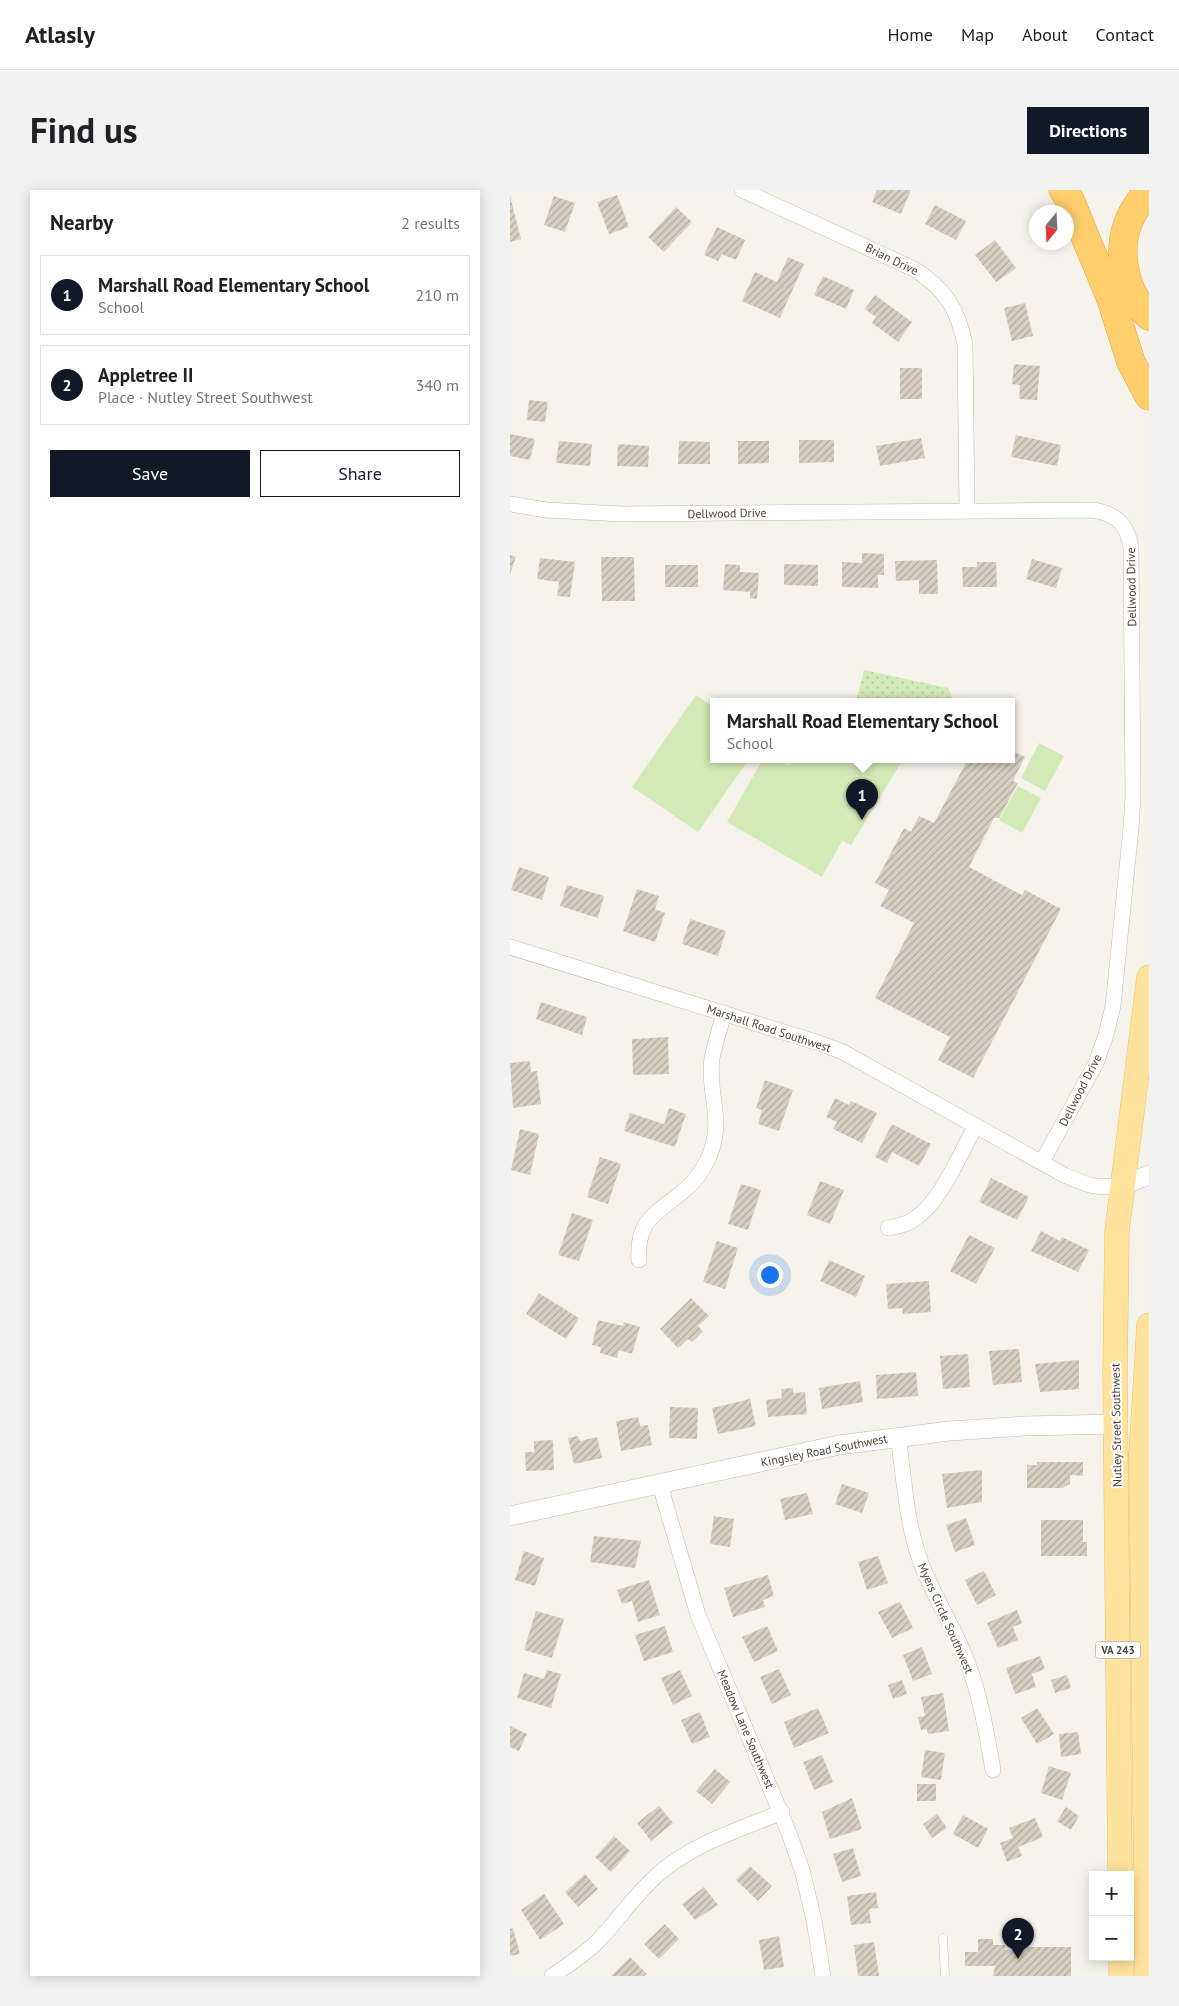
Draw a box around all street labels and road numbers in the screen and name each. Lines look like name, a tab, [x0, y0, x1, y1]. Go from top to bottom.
street label: Brian Drive	[863, 240, 921, 278]
street label: Dellwood Drive	[687, 505, 767, 521]
street label: Dellwood Drive	[1123, 547, 1139, 627]
street label: Marshall Road Southwest	[705, 1001, 833, 1055]
street label: Dellwood Drive	[1055, 1051, 1105, 1129]
street label: Nutley Street Southwest	[1107, 1363, 1125, 1487]
street label: Kingsley Road Southwest	[759, 1430, 889, 1470]
street label: Myers Circle Southwest	[915, 1560, 977, 1676]
road number: VA 243	[1096, 1642, 1140, 1658]
street label: Meadow Lane Southwest	[714, 1667, 778, 1791]

